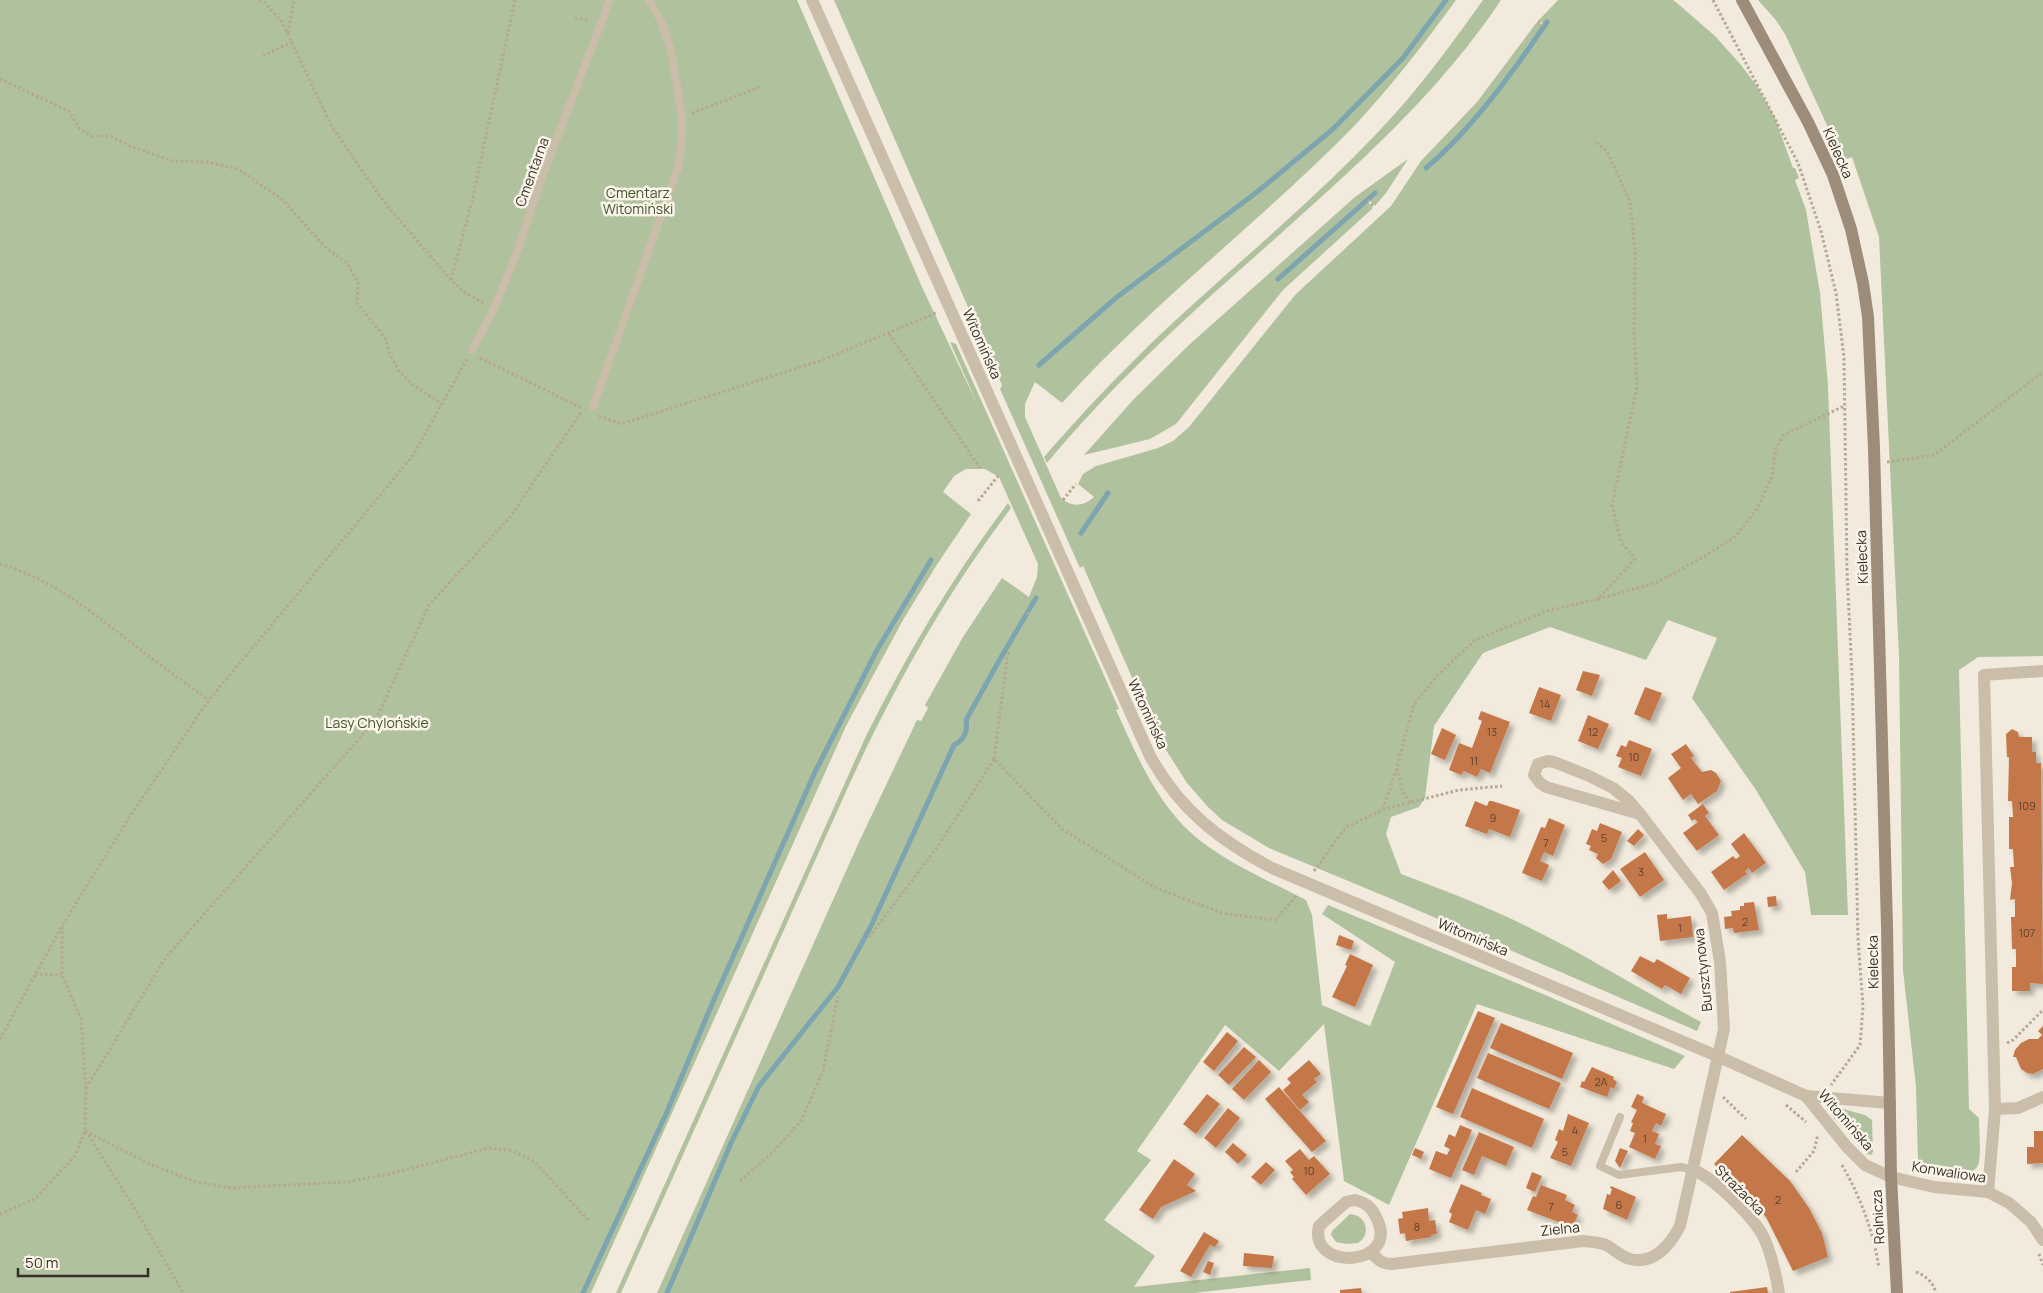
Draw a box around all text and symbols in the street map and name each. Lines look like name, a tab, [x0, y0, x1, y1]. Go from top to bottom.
street label: Kielecka	[1819, 124, 1858, 181]
street label: Cmentarna	[510, 134, 553, 209]
park label: Cmentarz Witomiński	[603, 183, 673, 218]
street label: Witomińska	[958, 306, 1006, 382]
street label: Kielecka	[1851, 530, 1872, 584]
street label: Witomińska	[1124, 676, 1173, 752]
house number: 14	[1540, 696, 1550, 711]
park label: Lasy Chylońskie	[325, 713, 429, 732]
house number: 13	[1487, 724, 1497, 739]
house number: 12	[1588, 724, 1598, 739]
house number: 10	[1628, 749, 1640, 764]
house number: 11	[1470, 753, 1478, 768]
house number: 109	[2018, 798, 2036, 813]
house number: 9	[1490, 810, 1497, 825]
house number: 5	[1601, 830, 1607, 845]
house number: 7	[1543, 835, 1549, 850]
house number: 3	[1638, 864, 1644, 879]
street label: Witomińska	[1435, 913, 1512, 960]
house number: 2	[1742, 914, 1748, 929]
house number: 1	[1678, 920, 1682, 935]
house number: 107	[2019, 925, 2035, 940]
street label: Bursztynowa	[1689, 927, 1716, 1013]
street label: Kielecka	[1863, 935, 1882, 989]
house number: 2A	[1594, 1074, 1608, 1089]
street label: Witomińska	[1815, 1085, 1878, 1154]
house number: 4	[1572, 1122, 1578, 1137]
house number: 1	[1643, 1131, 1647, 1146]
house number: 5	[1562, 1144, 1568, 1159]
street label: Konwaliowa	[1911, 1156, 1988, 1187]
street label: Strażacka	[1711, 1160, 1770, 1219]
house number: 10	[1303, 1163, 1315, 1178]
street label: Rolnicza	[1867, 1189, 1888, 1245]
house number: 2	[1775, 1192, 1781, 1207]
house number: 6	[1616, 1197, 1623, 1212]
house number: 7	[1548, 1199, 1554, 1214]
street label: Zielna	[1539, 1217, 1581, 1240]
house number: 8	[1414, 1219, 1420, 1234]
scale bar	[18, 1246, 148, 1278]
text: 50 m	[25, 1252, 59, 1273]

